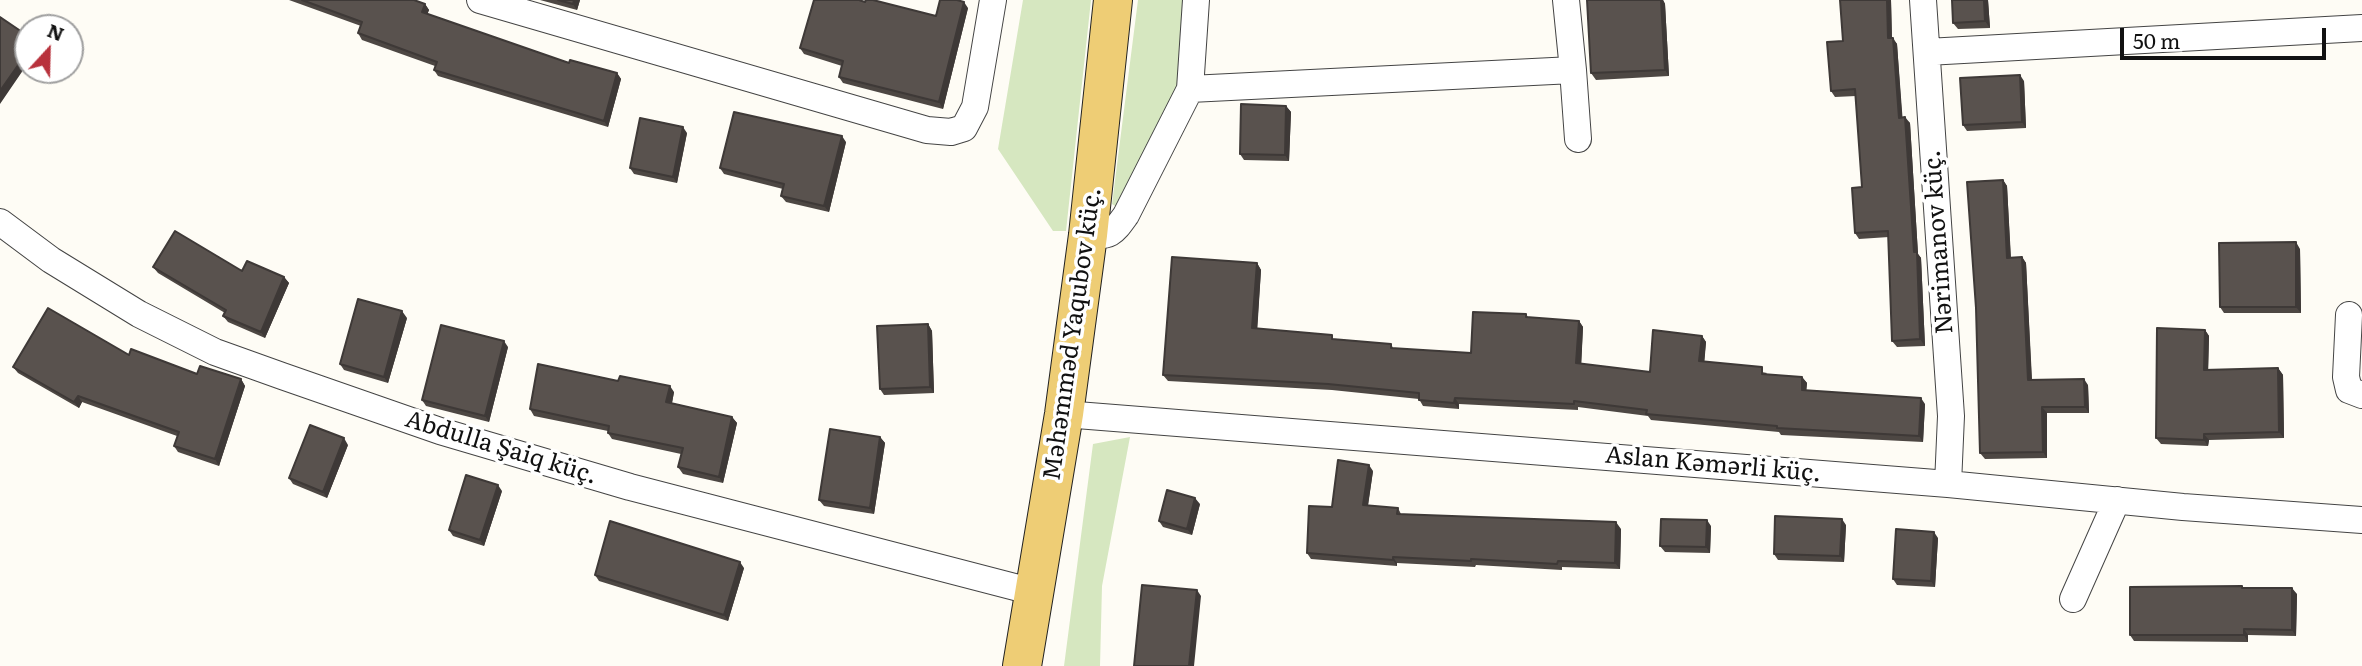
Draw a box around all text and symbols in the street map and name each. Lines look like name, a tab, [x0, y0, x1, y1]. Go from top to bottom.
north arrow	[14, 14, 84, 84]
scale bar	[2124, 14, 2330, 58]
text: N	[43, 15, 69, 47]
text: 50 m	[2133, 24, 2180, 55]
street label: Nərimanov küç.	[1918, 149, 1960, 335]
street label: Məhəmməd Yaqubov küç.	[1038, 186, 1108, 482]
street label: Abdulla Şaiq küç.	[402, 405, 600, 491]
street label: Aslan Kəmərli küç.	[1604, 441, 1822, 489]

